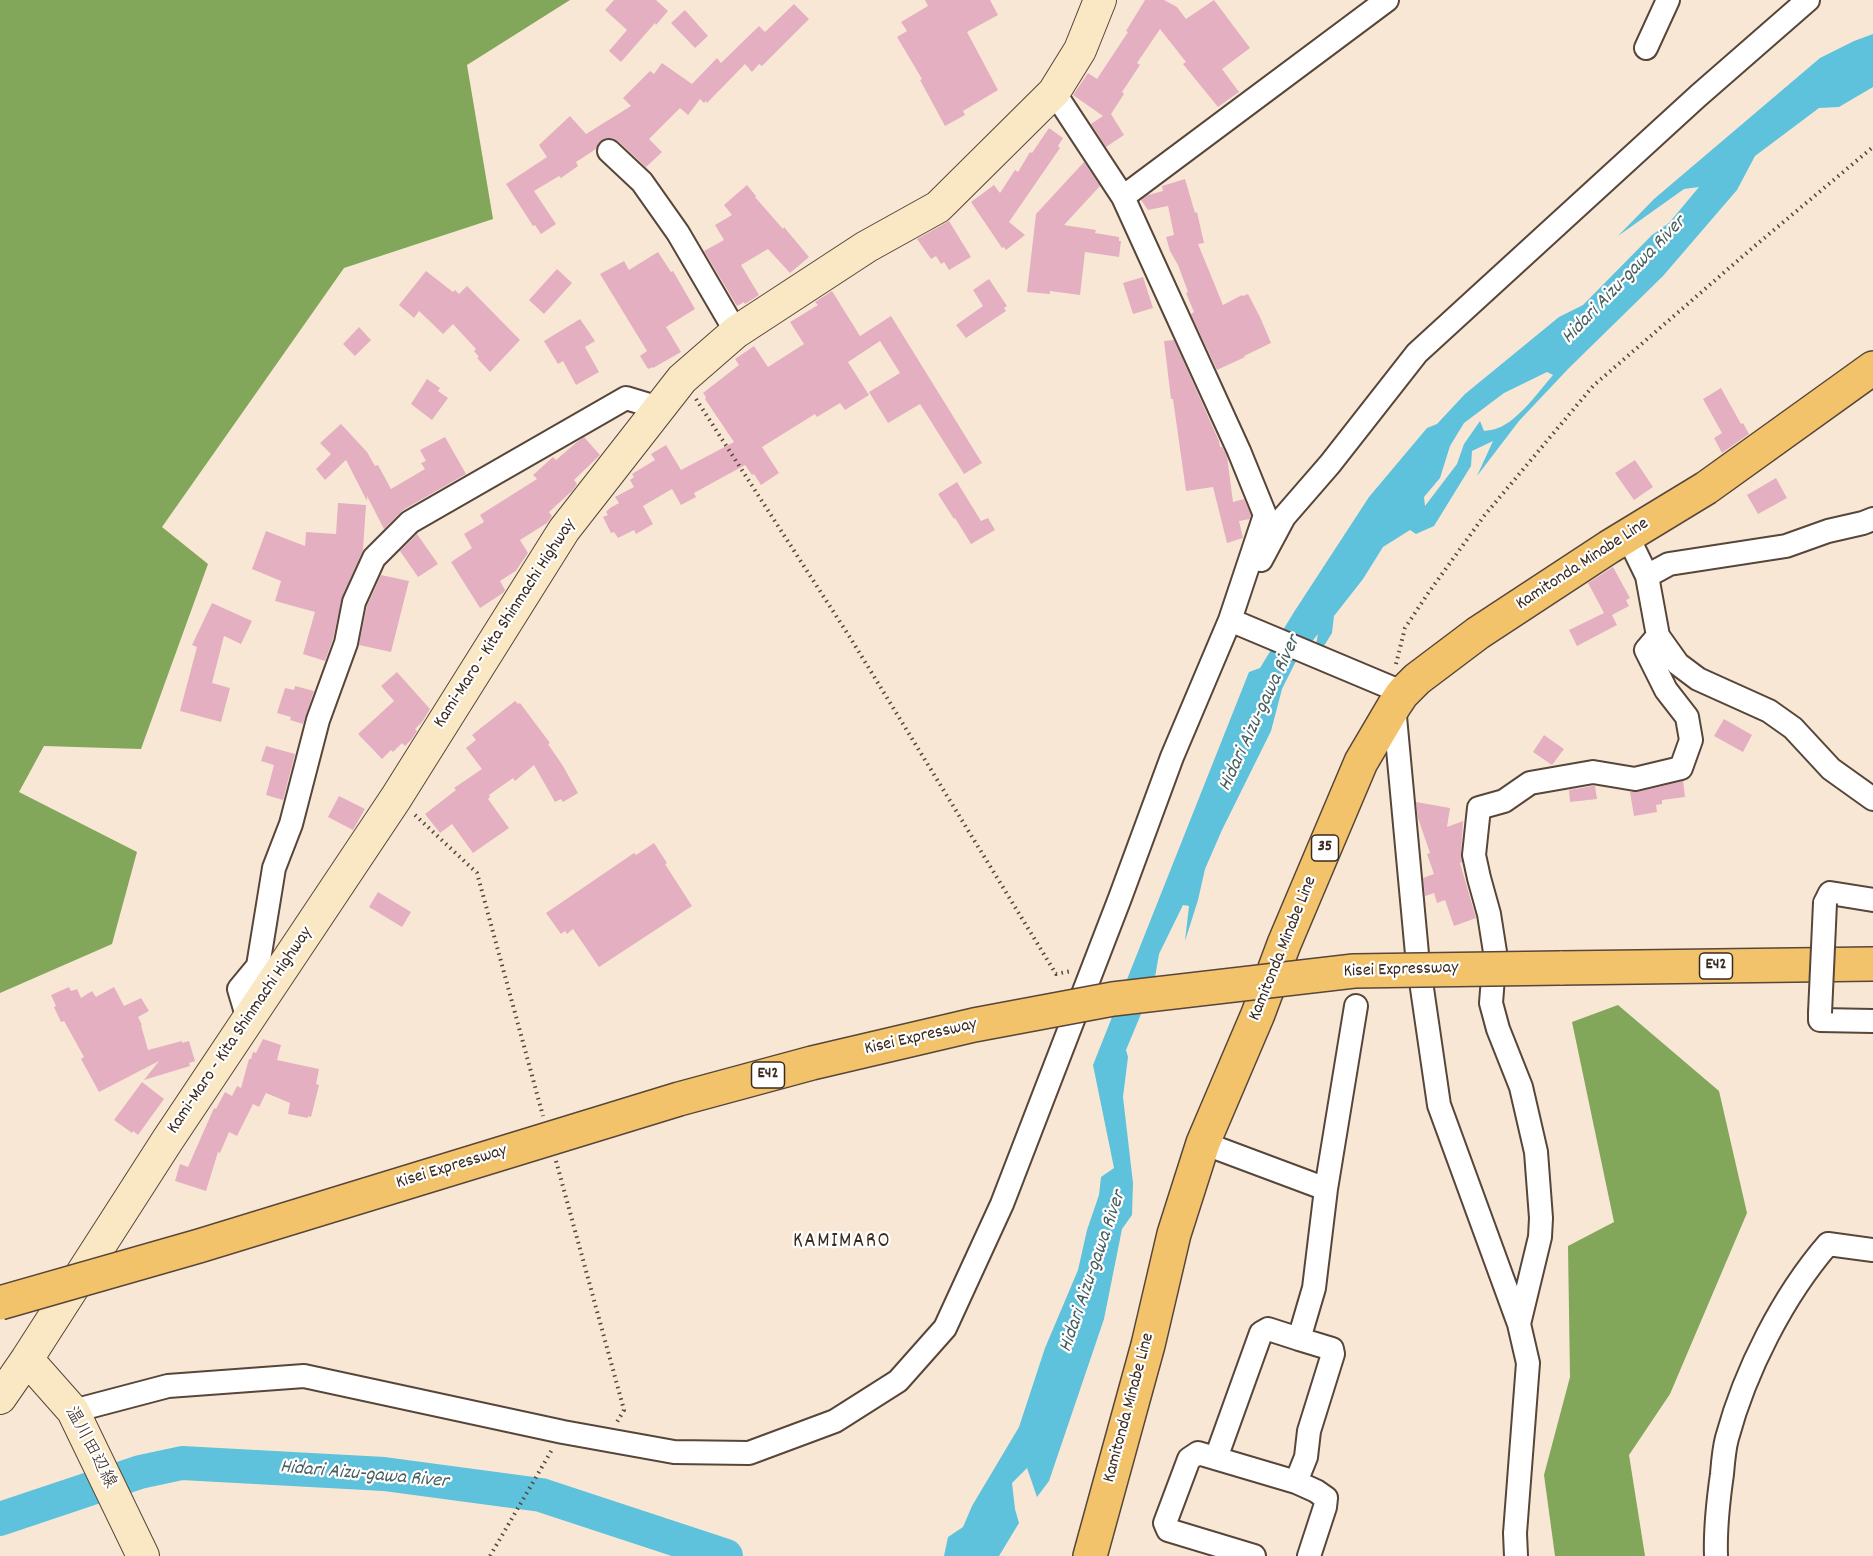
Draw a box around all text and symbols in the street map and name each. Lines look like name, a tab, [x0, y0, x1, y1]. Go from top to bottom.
water label: Hidari Aizu-gawa River	[1558, 212, 1692, 350]
street label: Kamitonda Minabe Line	[1513, 514, 1653, 616]
street label: Kami-Maro - Kita Shinmachi Highway	[430, 515, 582, 733]
water label: Hidari Aizu-gawa River	[1214, 632, 1308, 796]
road number: 35	[1312, 835, 1338, 861]
street label: Kamitonda Minabe Line	[1245, 874, 1323, 1024]
street label: Kami-Maro - Kita Shinmachi Highway	[164, 923, 318, 1139]
road number: E42	[1700, 953, 1732, 979]
street label: Kisei Expressway	[1343, 958, 1459, 984]
street label: Kisei Expressway	[863, 1015, 979, 1061]
road number: E42	[752, 1062, 784, 1088]
street label: Kisei Expressway	[394, 1141, 510, 1195]
water label: Hidari Aizu-gawa River	[1055, 1188, 1133, 1356]
district label: KAMIMARO	[793, 1230, 891, 1256]
street label: Kamitonda Minabe Line	[1100, 1331, 1160, 1485]
street label: 温川田辺線	[58, 1403, 120, 1493]
water label: Hidari Aizu-gawa River	[279, 1457, 449, 1495]

